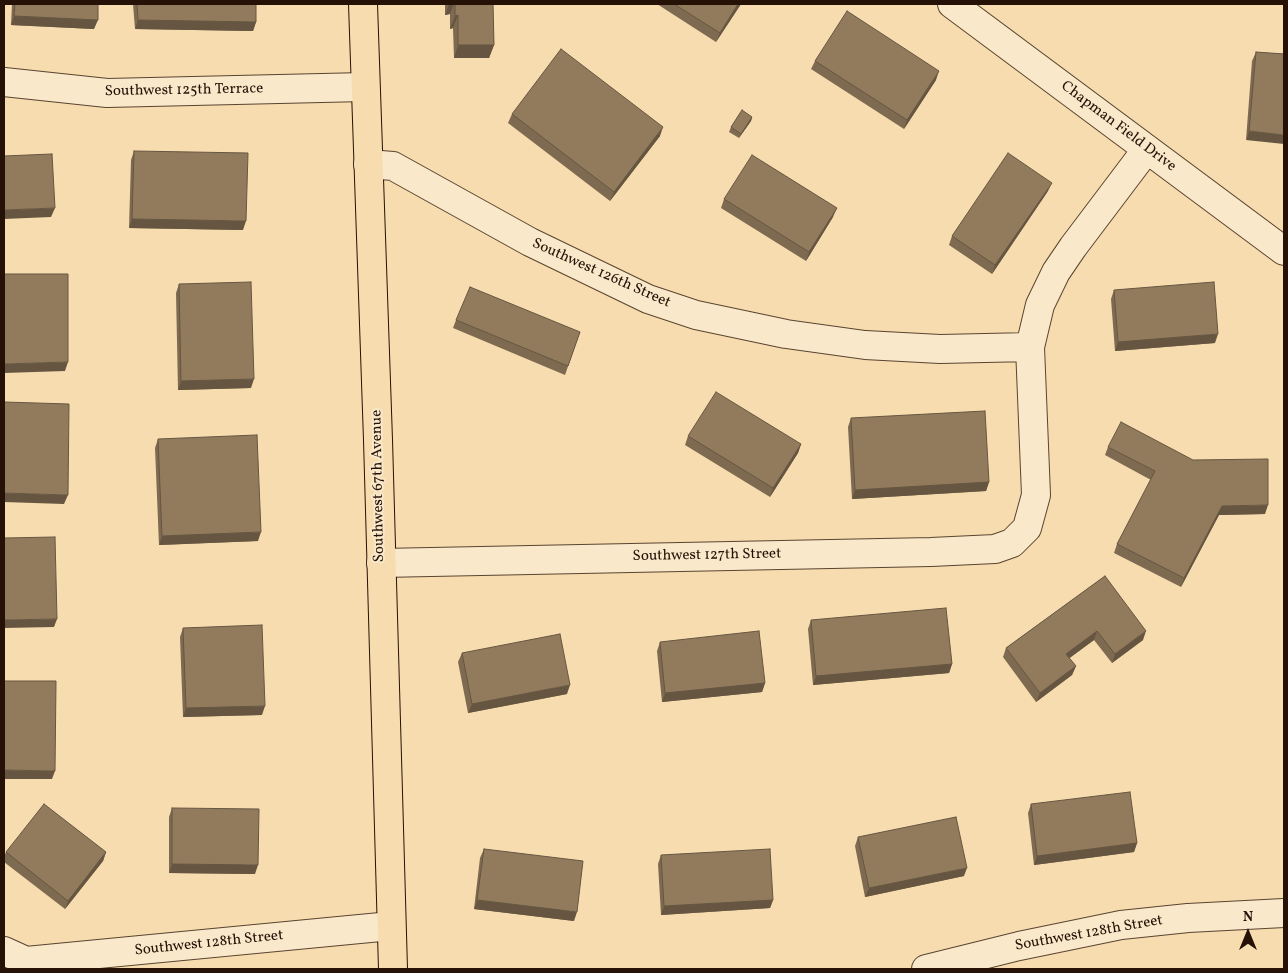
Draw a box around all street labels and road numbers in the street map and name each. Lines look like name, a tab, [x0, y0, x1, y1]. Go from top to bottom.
street label: Chapman Field Drive	[1057, 78, 1179, 176]
street label: Southwest 125th Terrace	[105, 81, 263, 101]
street label: Southwest 126th Street	[529, 235, 673, 313]
street label: Southwest 67th Avenue	[369, 409, 389, 563]
street label: Southwest 127th Street	[632, 546, 782, 566]
street label: Southwest 128th Street	[1014, 912, 1164, 956]
street label: Southwest 128th Street	[134, 927, 284, 961]

